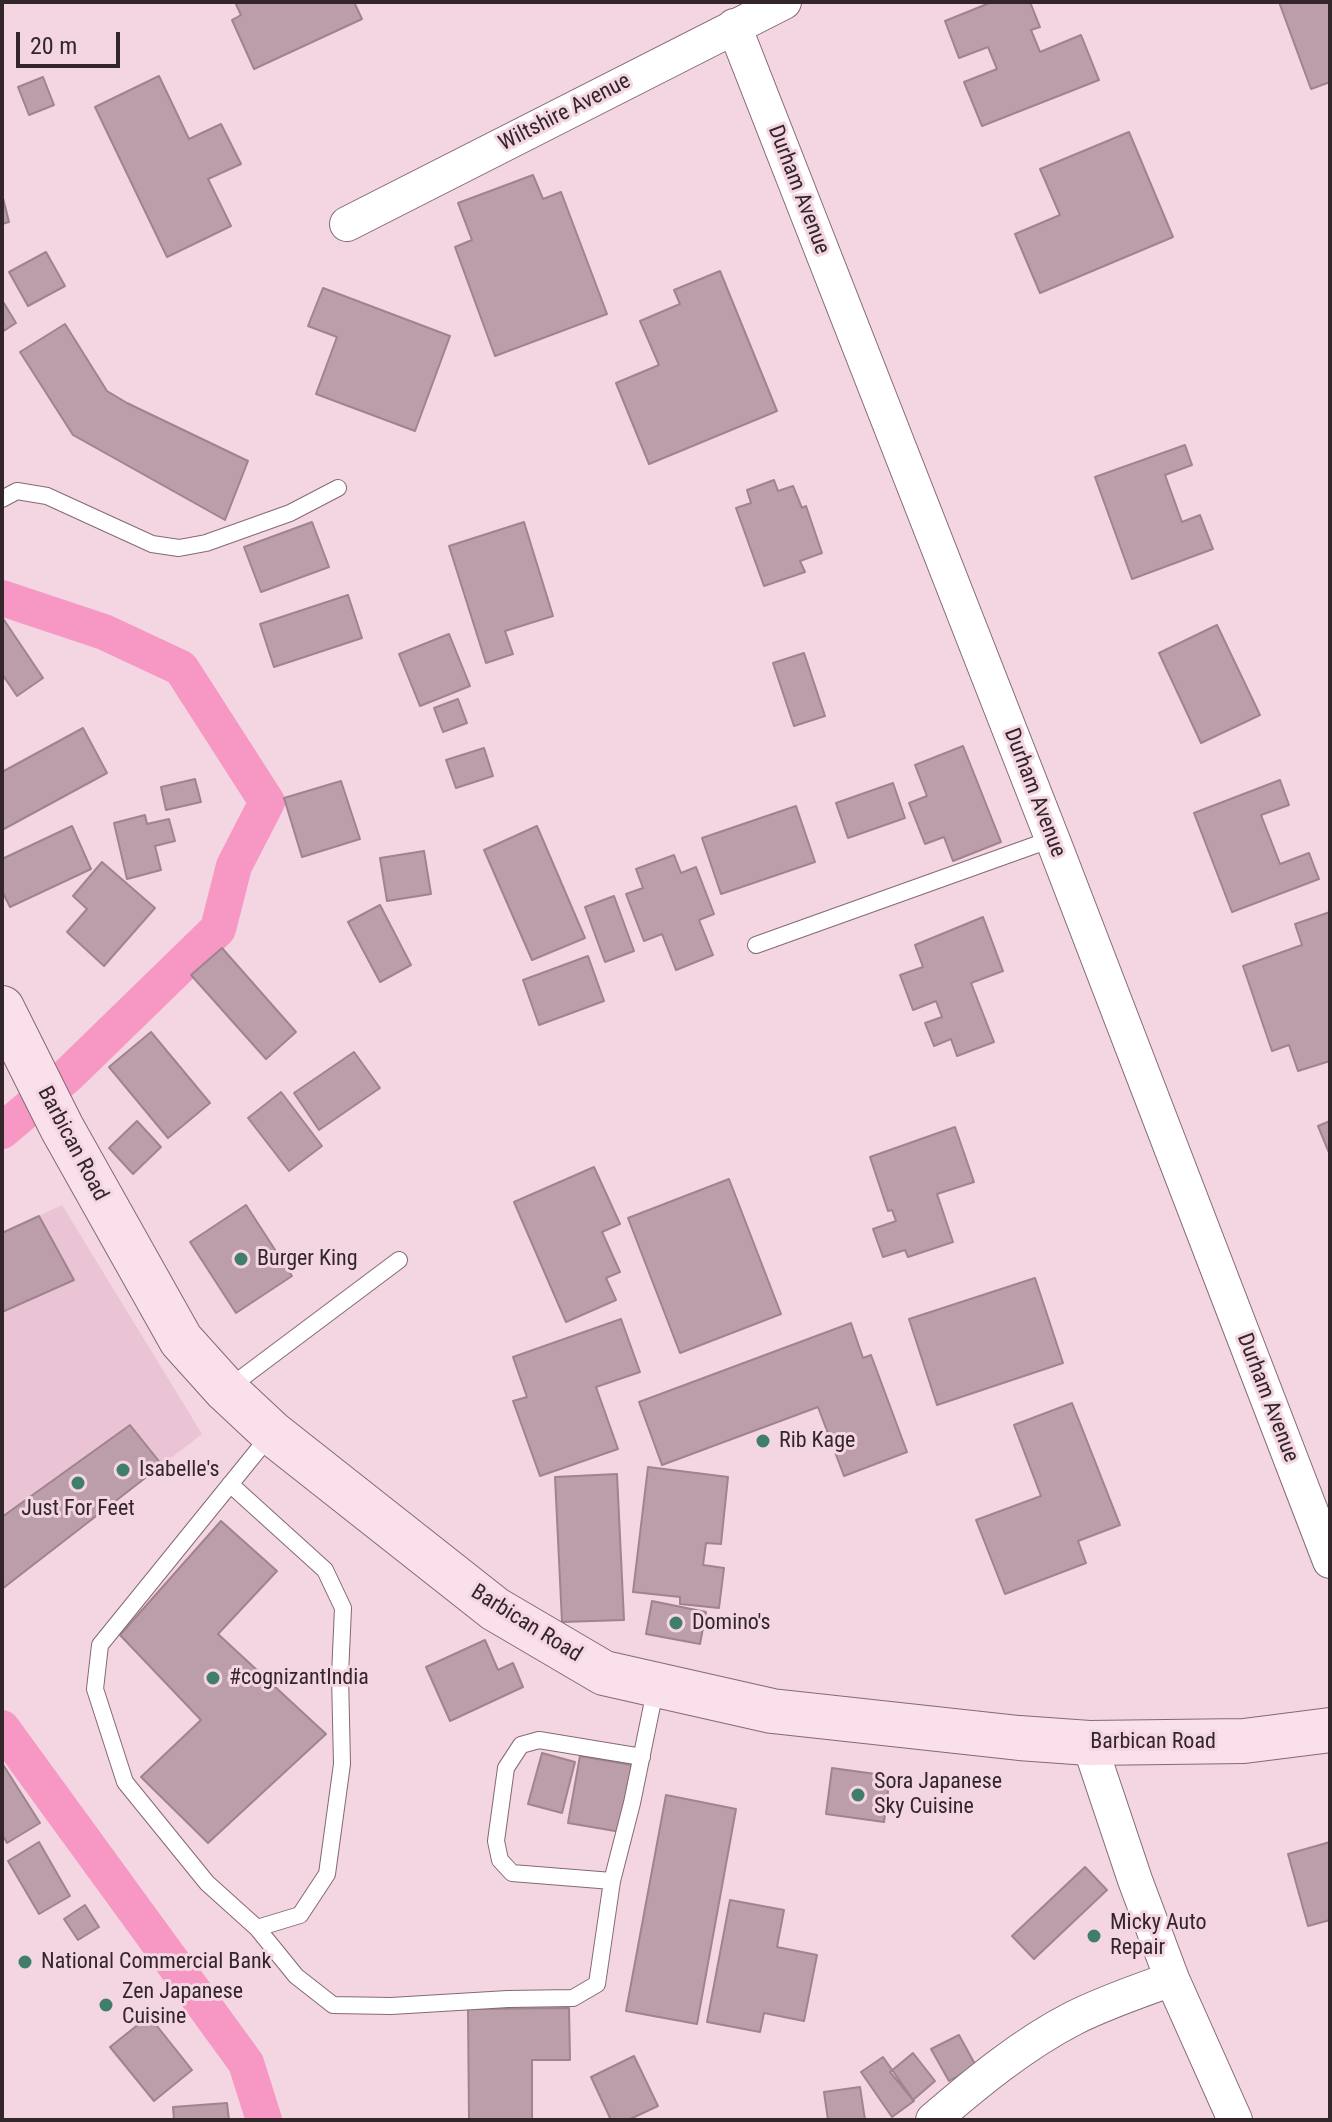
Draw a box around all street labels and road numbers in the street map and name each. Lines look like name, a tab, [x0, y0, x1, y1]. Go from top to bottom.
street label: Wiltshire Avenue	[495, 68, 635, 158]
street label: Durham Avenue	[761, 122, 835, 258]
street label: Durham Avenue	[997, 725, 1071, 861]
street label: Barbican Road	[31, 1082, 113, 1206]
street label: Durham Avenue	[1230, 1330, 1304, 1466]
street label: Barbican Road	[466, 1579, 586, 1669]
street label: Barbican Road	[1090, 1729, 1216, 1755]

